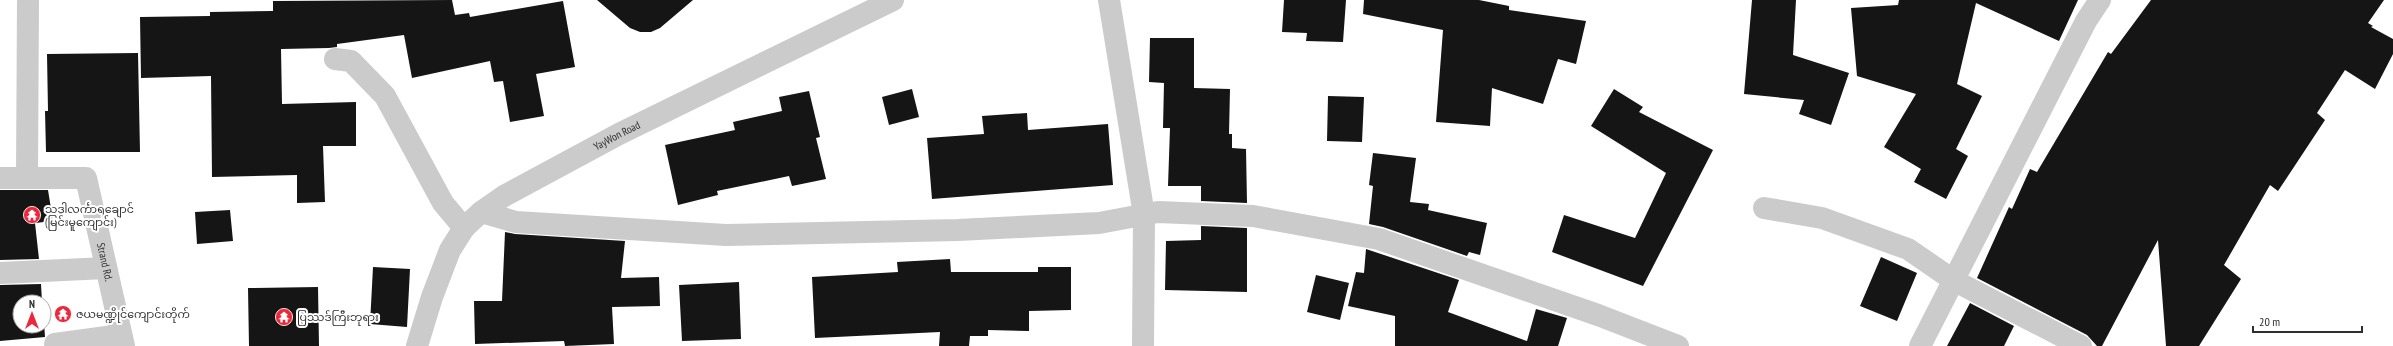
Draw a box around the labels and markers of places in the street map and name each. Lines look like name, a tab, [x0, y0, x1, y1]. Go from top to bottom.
place label: သဒ္ဓါလင်္ကာရချောင် (မြင်းမူကျောင်း)	[45, 202, 134, 231]
temple icon: သဒ္ဓါလင်္ကာရချောင် (မြင်းမူကျောင်း)	[22, 205, 42, 225]
temple icon: ဇယမဏ္ဍိုင်ကျောင်းတိုက်	[53, 304, 73, 324]
place label: ဇယမဏ္ဍိုင်ကျောင်းတိုက်	[76, 307, 190, 324]
temple icon: ပြဿဒ်ကြီးဘုရား	[274, 307, 294, 327]
place label: ပြဿဒ်ကြီးဘုရား	[297, 310, 379, 326]

